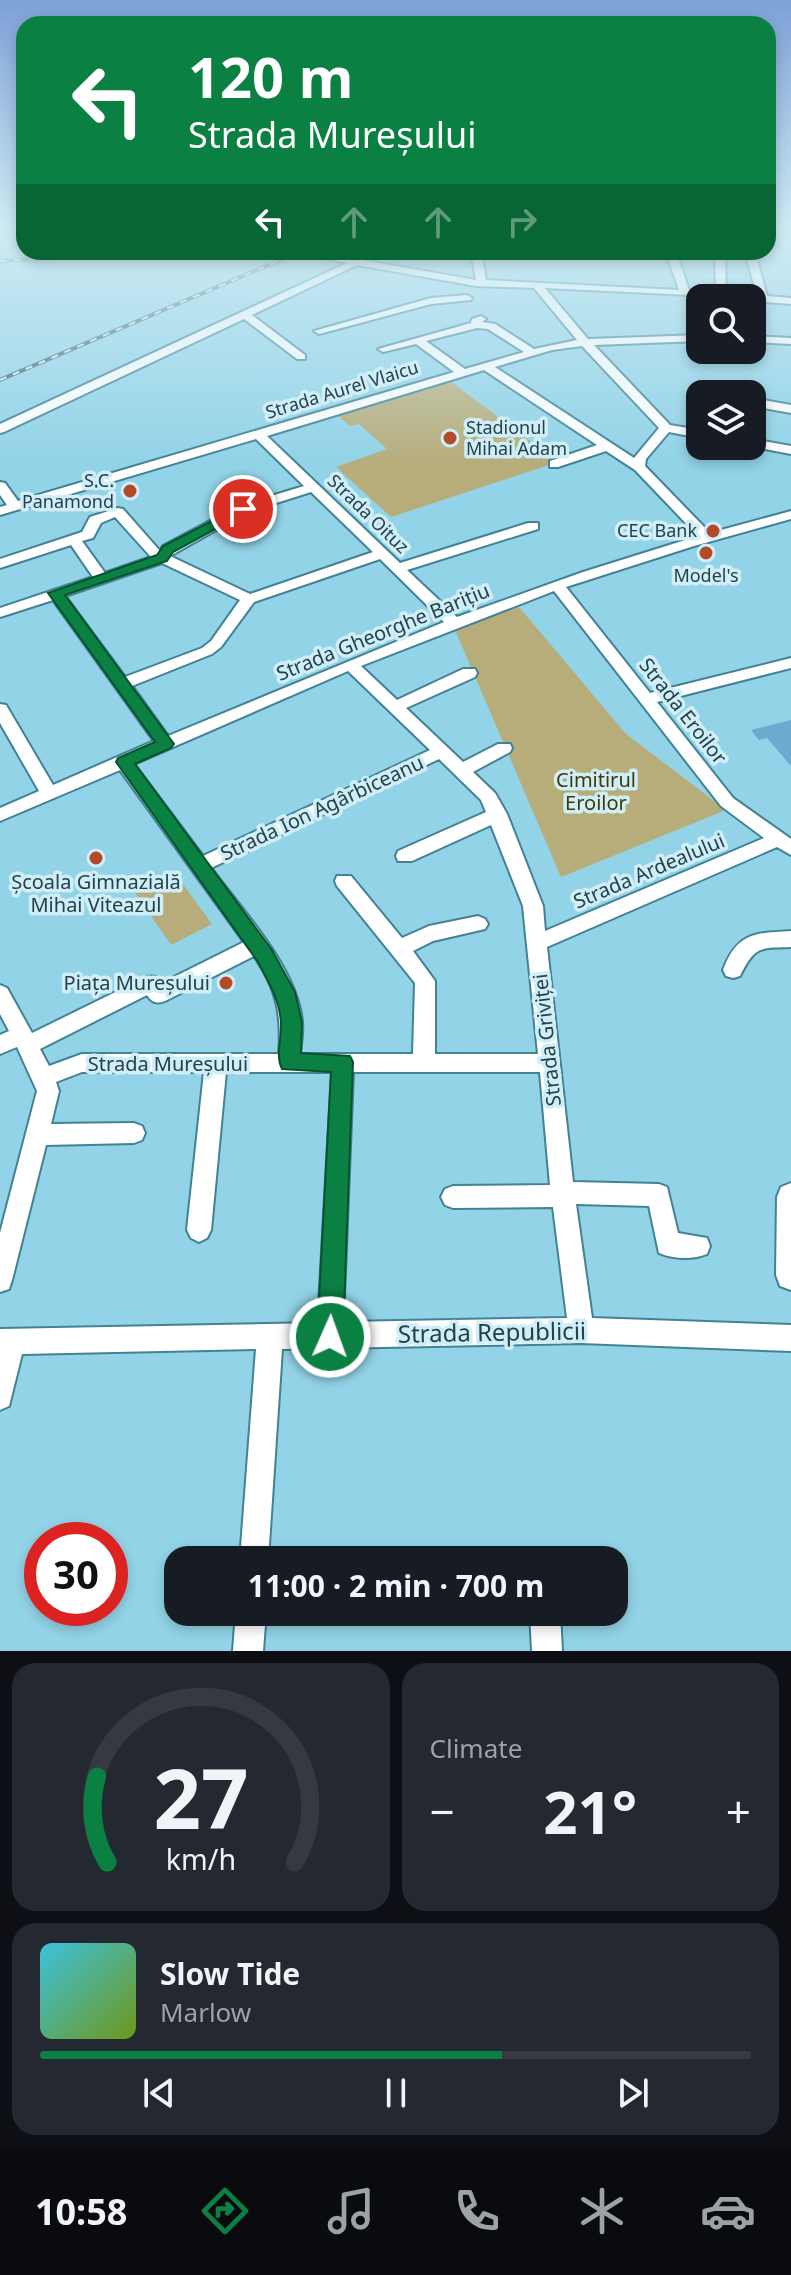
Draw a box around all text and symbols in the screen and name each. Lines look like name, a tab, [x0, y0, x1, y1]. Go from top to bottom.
text: 120 m	[188, 38, 353, 114]
icon: left	[56, 48, 160, 152]
text: Strada Mureșului	[188, 110, 476, 159]
icon: left	[248, 200, 292, 244]
icon: ahead	[332, 200, 376, 244]
icon: ahead	[416, 200, 460, 244]
icon: right	[500, 200, 544, 244]
map controls	[686, 284, 766, 460]
button: search	[686, 284, 766, 364]
street label: Strada Aurel Vlaicu	[262, 354, 421, 424]
button: layers	[686, 380, 766, 460]
place label: Stadionul Mihai Adam	[466, 415, 567, 460]
marker: Stadionul Mihai Adam	[441, 429, 459, 447]
place label: S.C. Panamond	[22, 468, 114, 513]
street label: Strada Oituz	[323, 468, 415, 558]
pin	[209, 475, 277, 543]
marker: S.C. Panamond	[121, 482, 139, 500]
icon: arrive	[221, 487, 265, 531]
place label: CEC Bank	[617, 518, 697, 542]
marker: CEC Bank	[704, 522, 722, 540]
marker: Model's	[697, 544, 715, 562]
place label: Model's	[673, 563, 739, 587]
street label: Strada Gheorghe Barițiu	[272, 576, 494, 687]
street label: Strada Eroilor	[633, 652, 733, 769]
street label: Strada Ion Agârbiceanu	[216, 749, 428, 867]
park label: Cimitirul Eroilor	[556, 766, 636, 816]
street label: Strada Ardealului	[569, 827, 728, 915]
marker: Școala Gimnazială Mihai Viteazul	[87, 849, 105, 867]
place label: Școala Gimnazială Mihai Viteazul	[11, 868, 181, 918]
place label: Piața Mureșului	[64, 969, 210, 996]
street label: Strada Griviței	[526, 973, 567, 1108]
marker: Piața Mureșului	[217, 974, 235, 992]
street label: Strada Mureșului	[88, 1050, 248, 1077]
position arrow	[288, 1295, 372, 1379]
street label: Strada Republicii	[398, 1313, 586, 1350]
speed limit sign: 30	[24, 1522, 128, 1626]
text: 11:00 · 2 min · 700 m	[248, 1565, 544, 1606]
text: Climate	[430, 1730, 522, 1766]
text: 27	[153, 1740, 248, 1853]
text: 21°	[543, 1770, 637, 1852]
text: −	[430, 1781, 455, 1841]
text: +	[726, 1781, 751, 1841]
text: km/h	[166, 1839, 236, 1878]
text: Slow Tide	[160, 1953, 300, 1994]
text: Marlow	[160, 1994, 251, 2030]
icon: previous	[137, 2071, 181, 2115]
icon: pause	[374, 2071, 418, 2115]
icon: next	[611, 2071, 655, 2115]
icon: directions	[197, 2183, 253, 2239]
icon: music	[323, 2183, 379, 2239]
icon: phone	[449, 2183, 505, 2239]
icon: climate	[574, 2183, 630, 2239]
icon: car	[700, 2183, 756, 2239]
text: 10:58	[35, 2187, 127, 2236]

